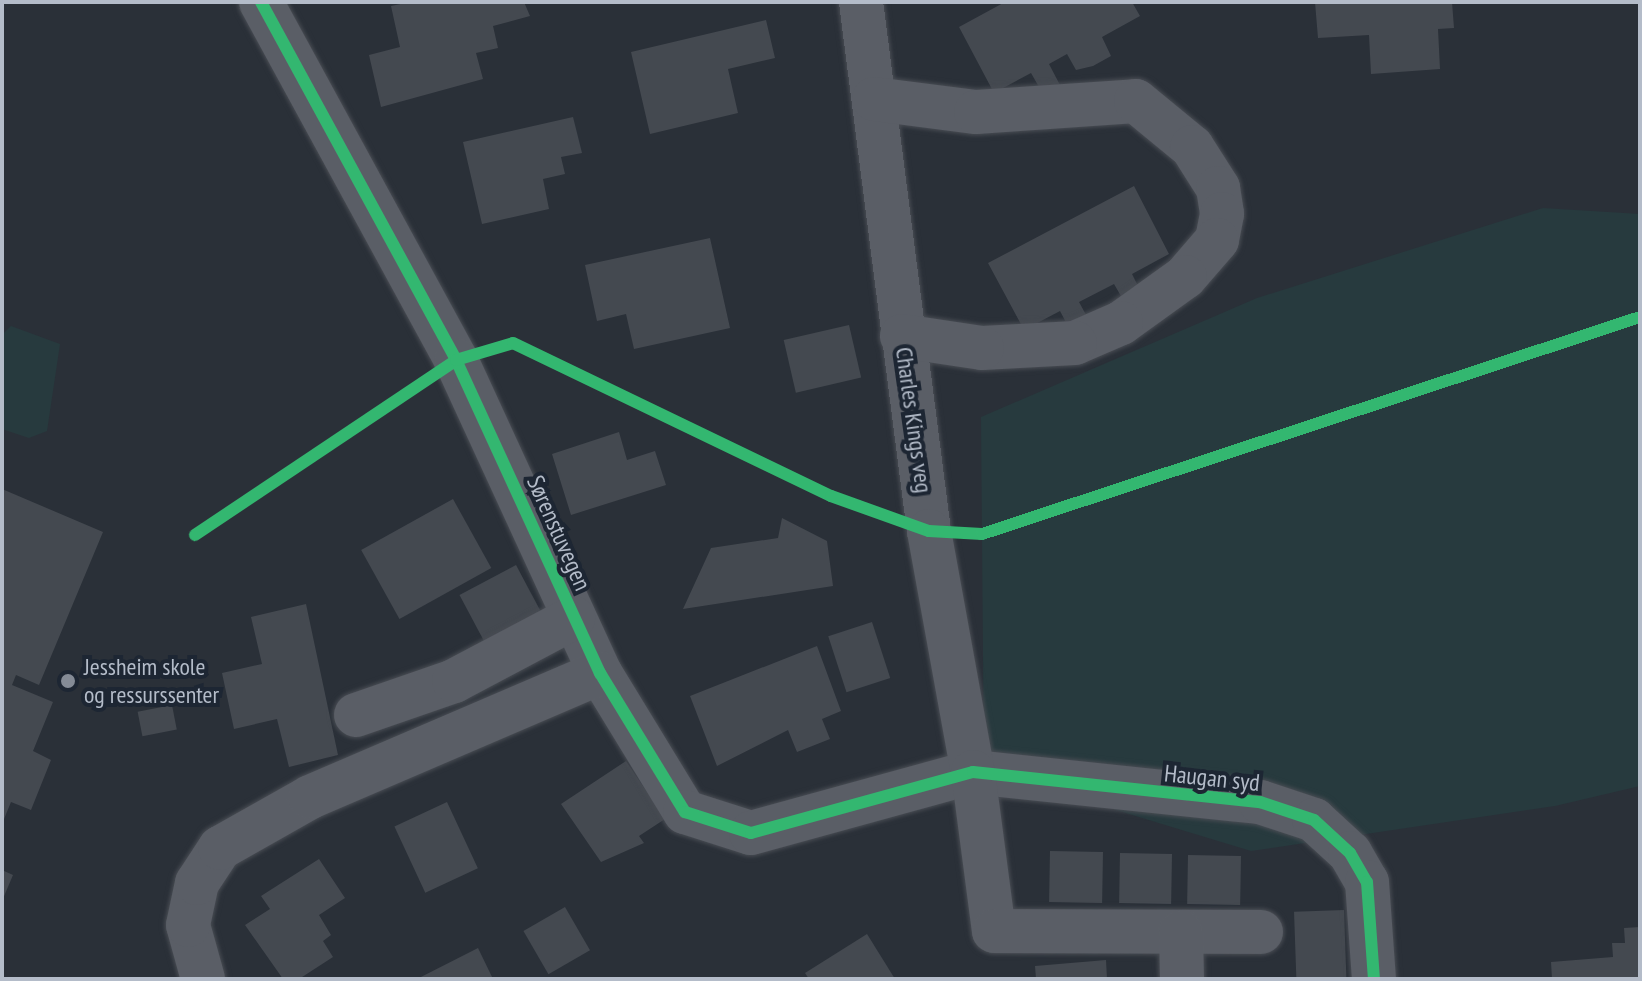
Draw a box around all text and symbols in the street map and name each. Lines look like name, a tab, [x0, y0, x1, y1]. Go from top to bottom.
street label: Charles Kings veg	[890, 345, 938, 495]
street label: Sørenstuvegen	[521, 471, 597, 595]
place label: Jessheim skole og ressurssenter	[84, 653, 219, 709]
marker: Jessheim skole og ressurssenter	[59, 672, 77, 690]
street label: Haugan syd	[1163, 759, 1261, 797]

